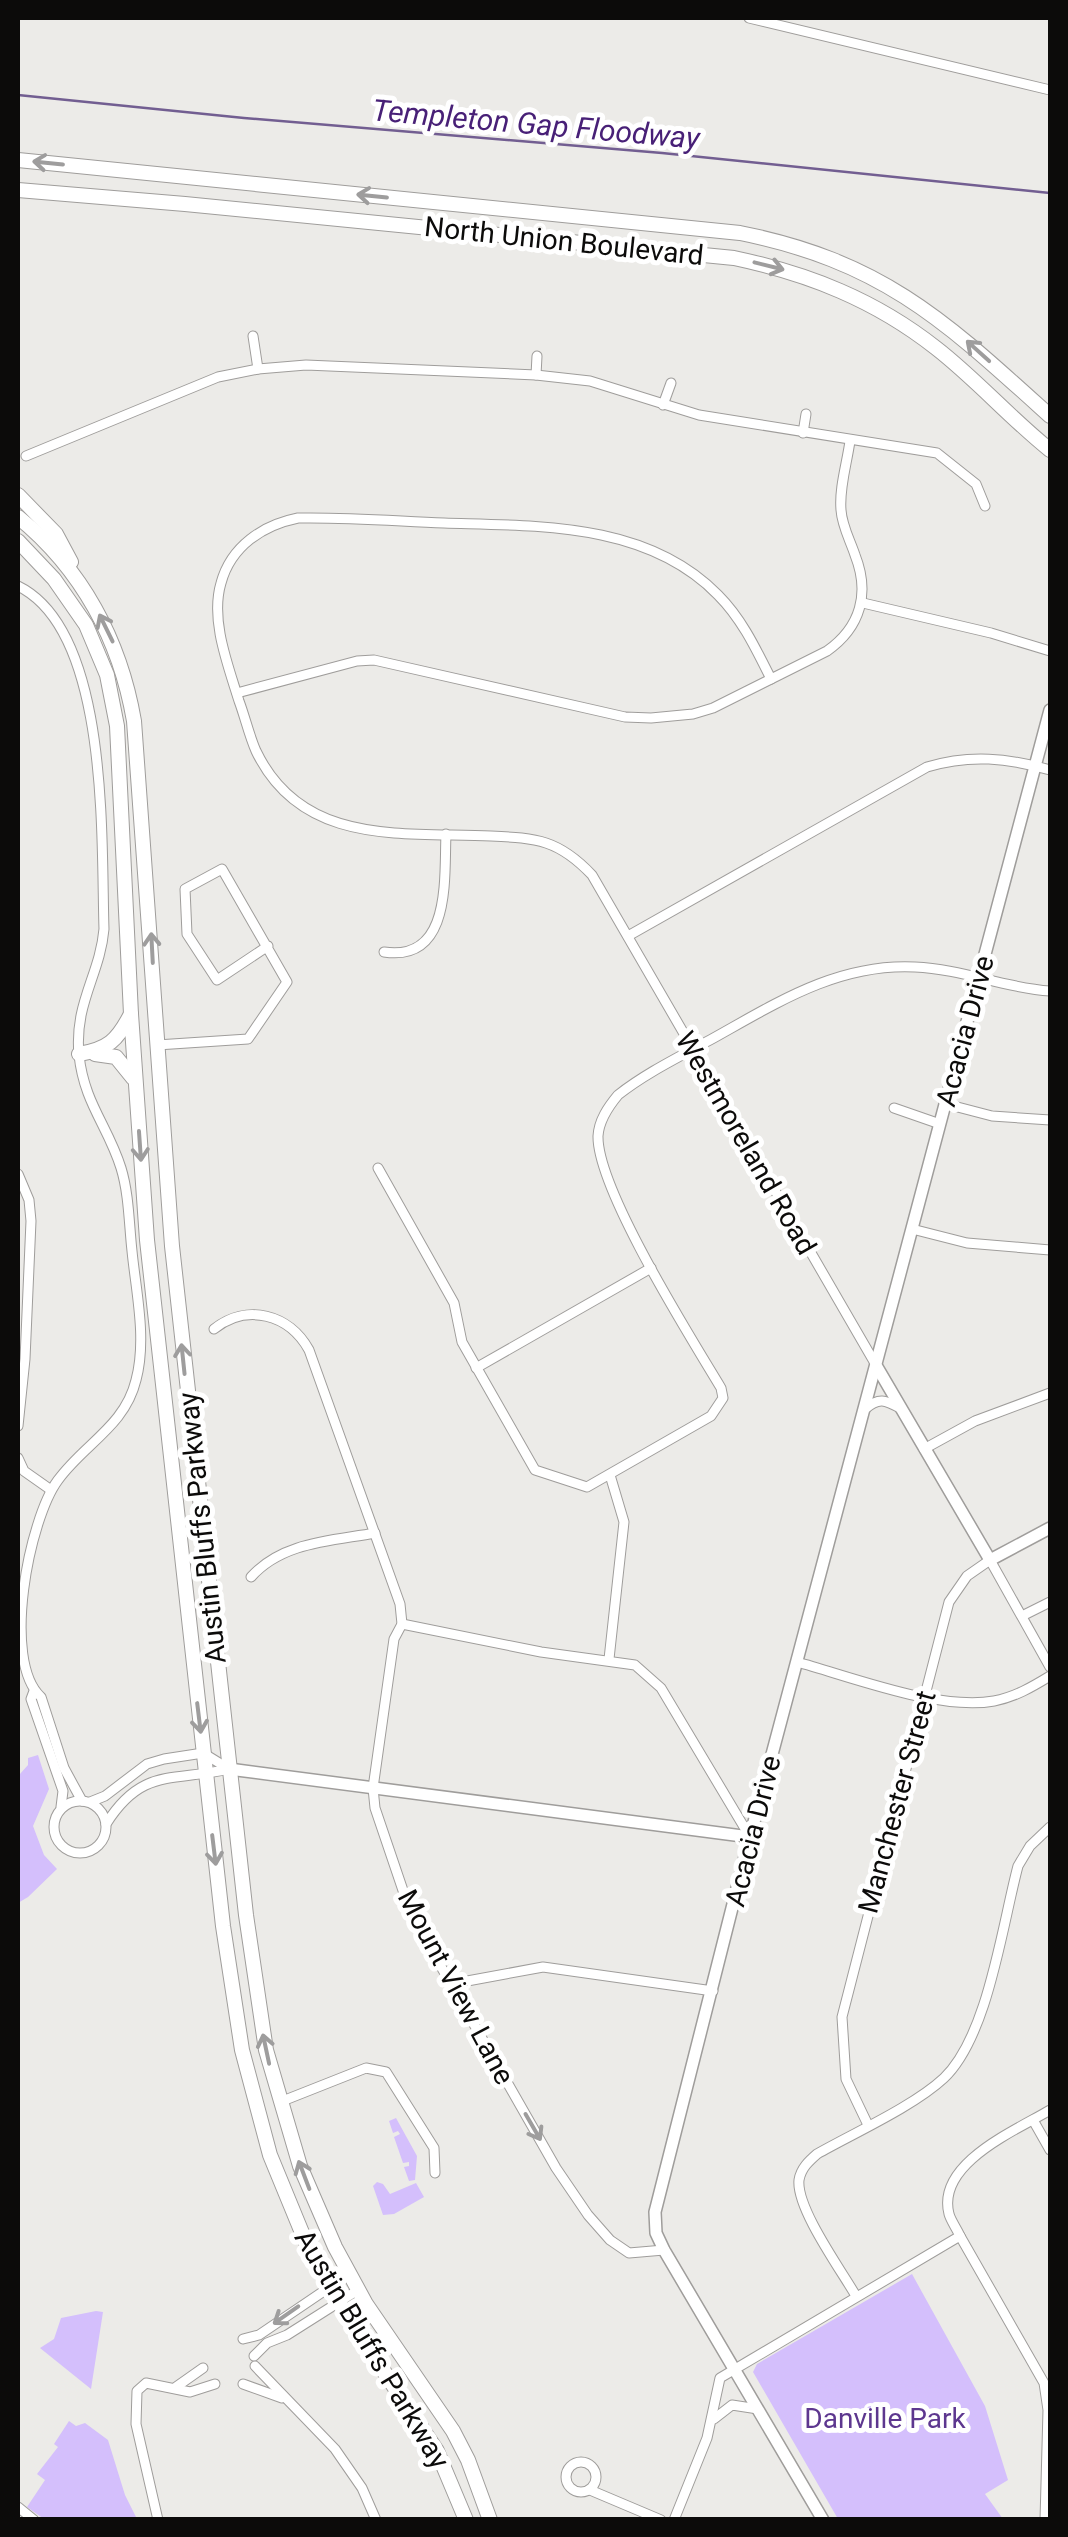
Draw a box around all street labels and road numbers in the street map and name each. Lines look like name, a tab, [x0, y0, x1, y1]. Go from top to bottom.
street label: North Union Boulevard	[423, 210, 705, 272]
street label: Acacia Drive	[929, 952, 1001, 1110]
street label: Westmoreland Road	[669, 1026, 823, 1260]
street label: Austin Bluffs Parkway	[171, 1391, 233, 1665]
street label: Manchester Street	[851, 1687, 943, 1917]
street label: Acacia Drive	[718, 1752, 788, 1910]
street label: Mount View Lane	[391, 1884, 521, 2090]
street label: Austin Bluffs Parkway	[288, 2224, 456, 2474]

